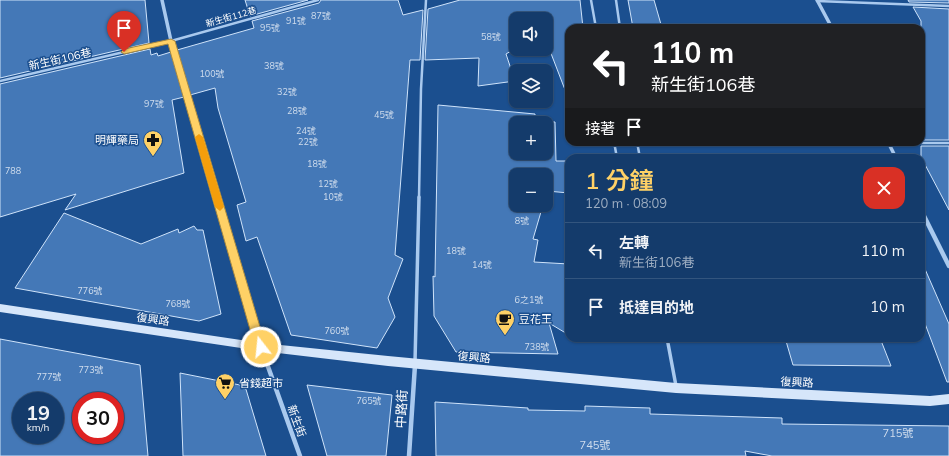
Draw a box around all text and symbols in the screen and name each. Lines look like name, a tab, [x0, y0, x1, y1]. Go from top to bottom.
street label: 新生街112巷	[204, 4, 257, 29]
house number: 87號	[311, 10, 331, 21]
pin	[107, 11, 141, 52]
map controls	[509, 12, 553, 212]
button: sound	[509, 12, 553, 56]
house number: 91號	[286, 15, 306, 26]
icon: arrive	[113, 17, 135, 39]
house number: 95號	[260, 22, 280, 33]
house number: 58號	[481, 31, 501, 42]
text: 110 m	[651, 35, 734, 70]
icon: left	[585, 40, 637, 92]
street label: 新生街106巷	[27, 45, 93, 73]
house number: 38號	[264, 60, 284, 71]
button: layers	[509, 64, 553, 108]
house number: 100號	[199, 68, 225, 79]
text: 新生街106巷	[651, 73, 755, 96]
house number: 32號	[277, 86, 297, 97]
house number: 97號	[144, 98, 164, 109]
house number: 28號	[287, 105, 307, 116]
house number: 45號	[374, 109, 394, 120]
button: +	[509, 116, 553, 160]
icon: arrive	[623, 116, 645, 138]
text: 接著	[585, 119, 615, 138]
house number: 24號	[296, 125, 316, 136]
pharmacy icon: 明輝藥局	[142, 129, 164, 157]
place label: 明輝藥局	[95, 133, 139, 147]
house number: 22號	[298, 136, 318, 147]
house number: 18號	[307, 158, 327, 169]
house number: 788	[5, 165, 21, 176]
text: 1 分鐘	[585, 165, 654, 195]
button: close	[863, 167, 905, 209]
button: −	[509, 168, 553, 212]
house number: 12號	[318, 178, 338, 189]
house number: 10號	[323, 191, 343, 202]
text: 120 m · 08:09	[585, 195, 667, 211]
house number: 8號	[515, 215, 529, 226]
text: 左轉	[619, 233, 649, 252]
icon: left	[585, 240, 607, 262]
text: 110 m	[861, 241, 905, 260]
house number: 18號	[446, 245, 466, 256]
text: 新生街106巷	[619, 254, 694, 270]
house number: 14號	[472, 259, 492, 270]
house number: 776號	[77, 285, 103, 296]
house number: 6之1號	[515, 294, 543, 305]
icon: arrive	[585, 296, 607, 318]
text: 10 m	[870, 297, 905, 316]
house number: 768號	[165, 298, 191, 309]
text: 抵達目的地	[619, 298, 694, 317]
cafe icon: 豆花王	[494, 308, 516, 336]
street label: 復興路	[136, 310, 170, 328]
place label: 豆花王	[519, 312, 552, 326]
house number: 760號	[324, 325, 350, 336]
position arrow	[240, 326, 282, 368]
house number: 738號	[524, 341, 550, 352]
street label: 復興路	[457, 349, 491, 365]
house number: 773號	[78, 364, 104, 375]
house number: 777號	[36, 371, 62, 382]
supermarket icon: 省錢超市	[214, 372, 236, 400]
street label: 復興路	[780, 374, 814, 390]
place label: 省錢超市	[239, 376, 283, 390]
street label: 中路街	[392, 389, 410, 429]
speed limit sign: 30	[72, 392, 124, 444]
house number: 765號	[356, 395, 382, 406]
text: 19	[26, 400, 50, 425]
street label: 新生街	[285, 403, 309, 439]
text: km/h	[27, 421, 49, 434]
house number: 715號	[883, 426, 913, 440]
house number: 745號	[580, 438, 610, 452]

